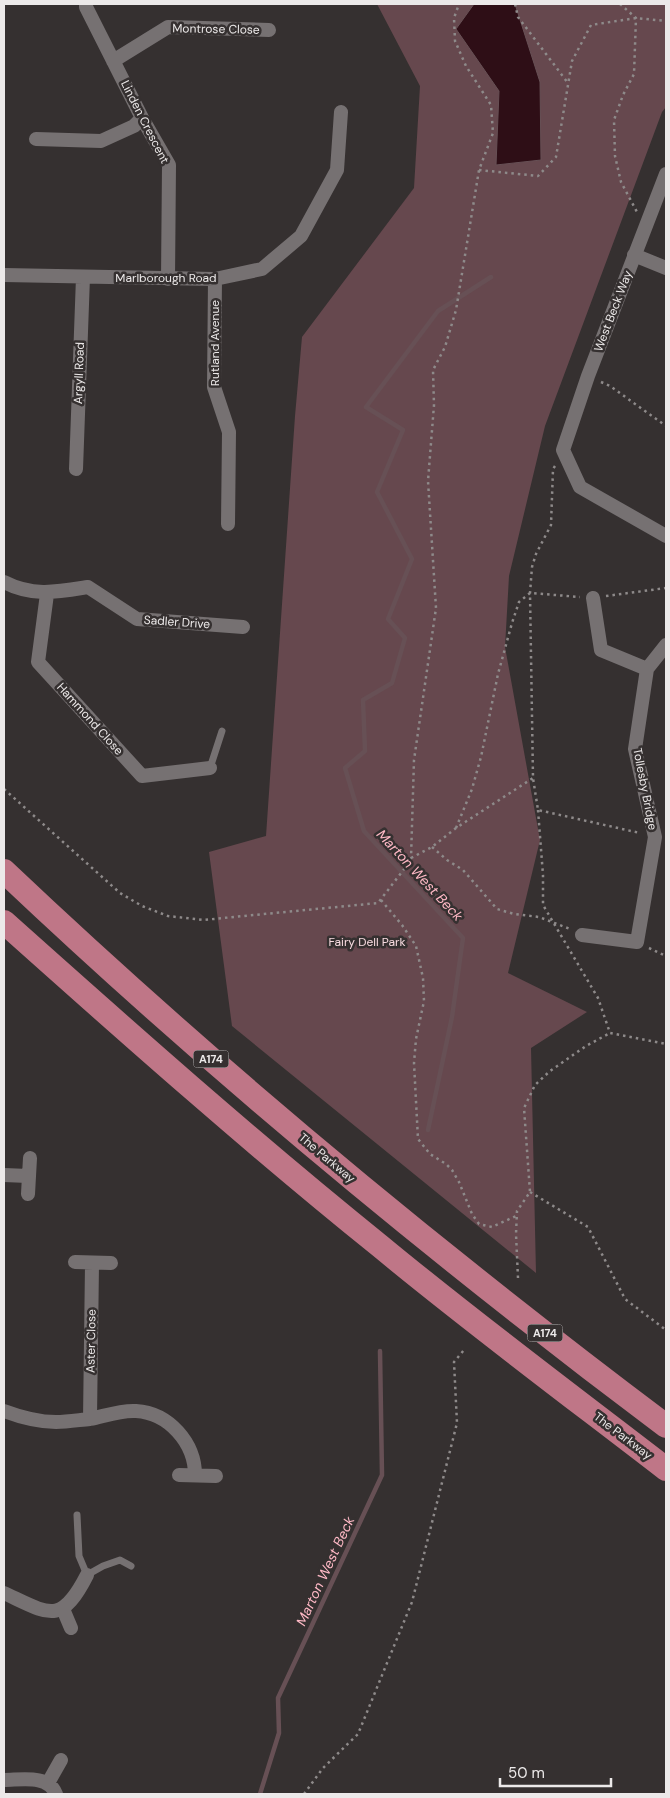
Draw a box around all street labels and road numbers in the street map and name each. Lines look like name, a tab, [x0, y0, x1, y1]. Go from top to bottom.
street label: Montrose Close	[172, 20, 260, 38]
street label: Linden Crescent	[117, 78, 173, 167]
street label: West Beck Way	[590, 268, 636, 354]
street label: Marlborough Road	[115, 270, 217, 286]
street label: Rutland Avenue	[207, 300, 223, 386]
street label: Argyll Road	[70, 342, 88, 404]
street label: Sadler Drive	[143, 612, 211, 632]
street label: Hammond Close	[53, 679, 127, 759]
street label: Tollesby Bridge	[629, 747, 661, 832]
road number: A174	[194, 1050, 228, 1068]
street label: The Parkway	[295, 1130, 359, 1187]
street label: Aster Close	[82, 1309, 100, 1373]
road number: A174	[528, 1325, 562, 1342]
street label: The Parkway	[591, 1409, 656, 1463]

